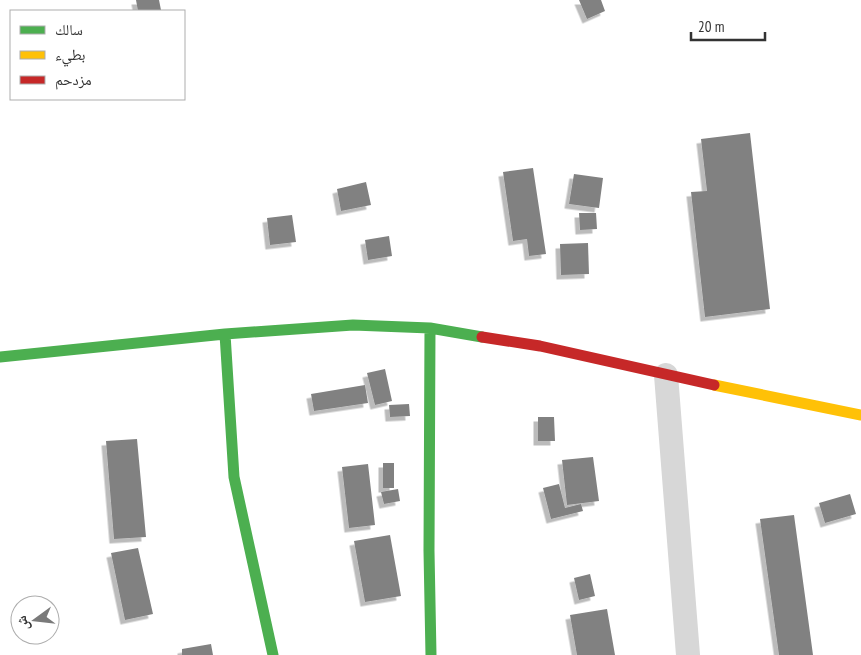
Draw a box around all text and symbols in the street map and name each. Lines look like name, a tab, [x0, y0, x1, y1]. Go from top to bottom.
legend	[10, 10, 185, 100]
scale bar	[691, 10, 765, 42]
text: 20 m	[698, 17, 724, 36]
text: سالك	[55, 20, 83, 39]
text: بطيء	[55, 45, 85, 67]
text: مزدحم	[55, 70, 92, 90]
north arrow	[10, 595, 60, 645]
text: ش	[12, 614, 33, 633]

